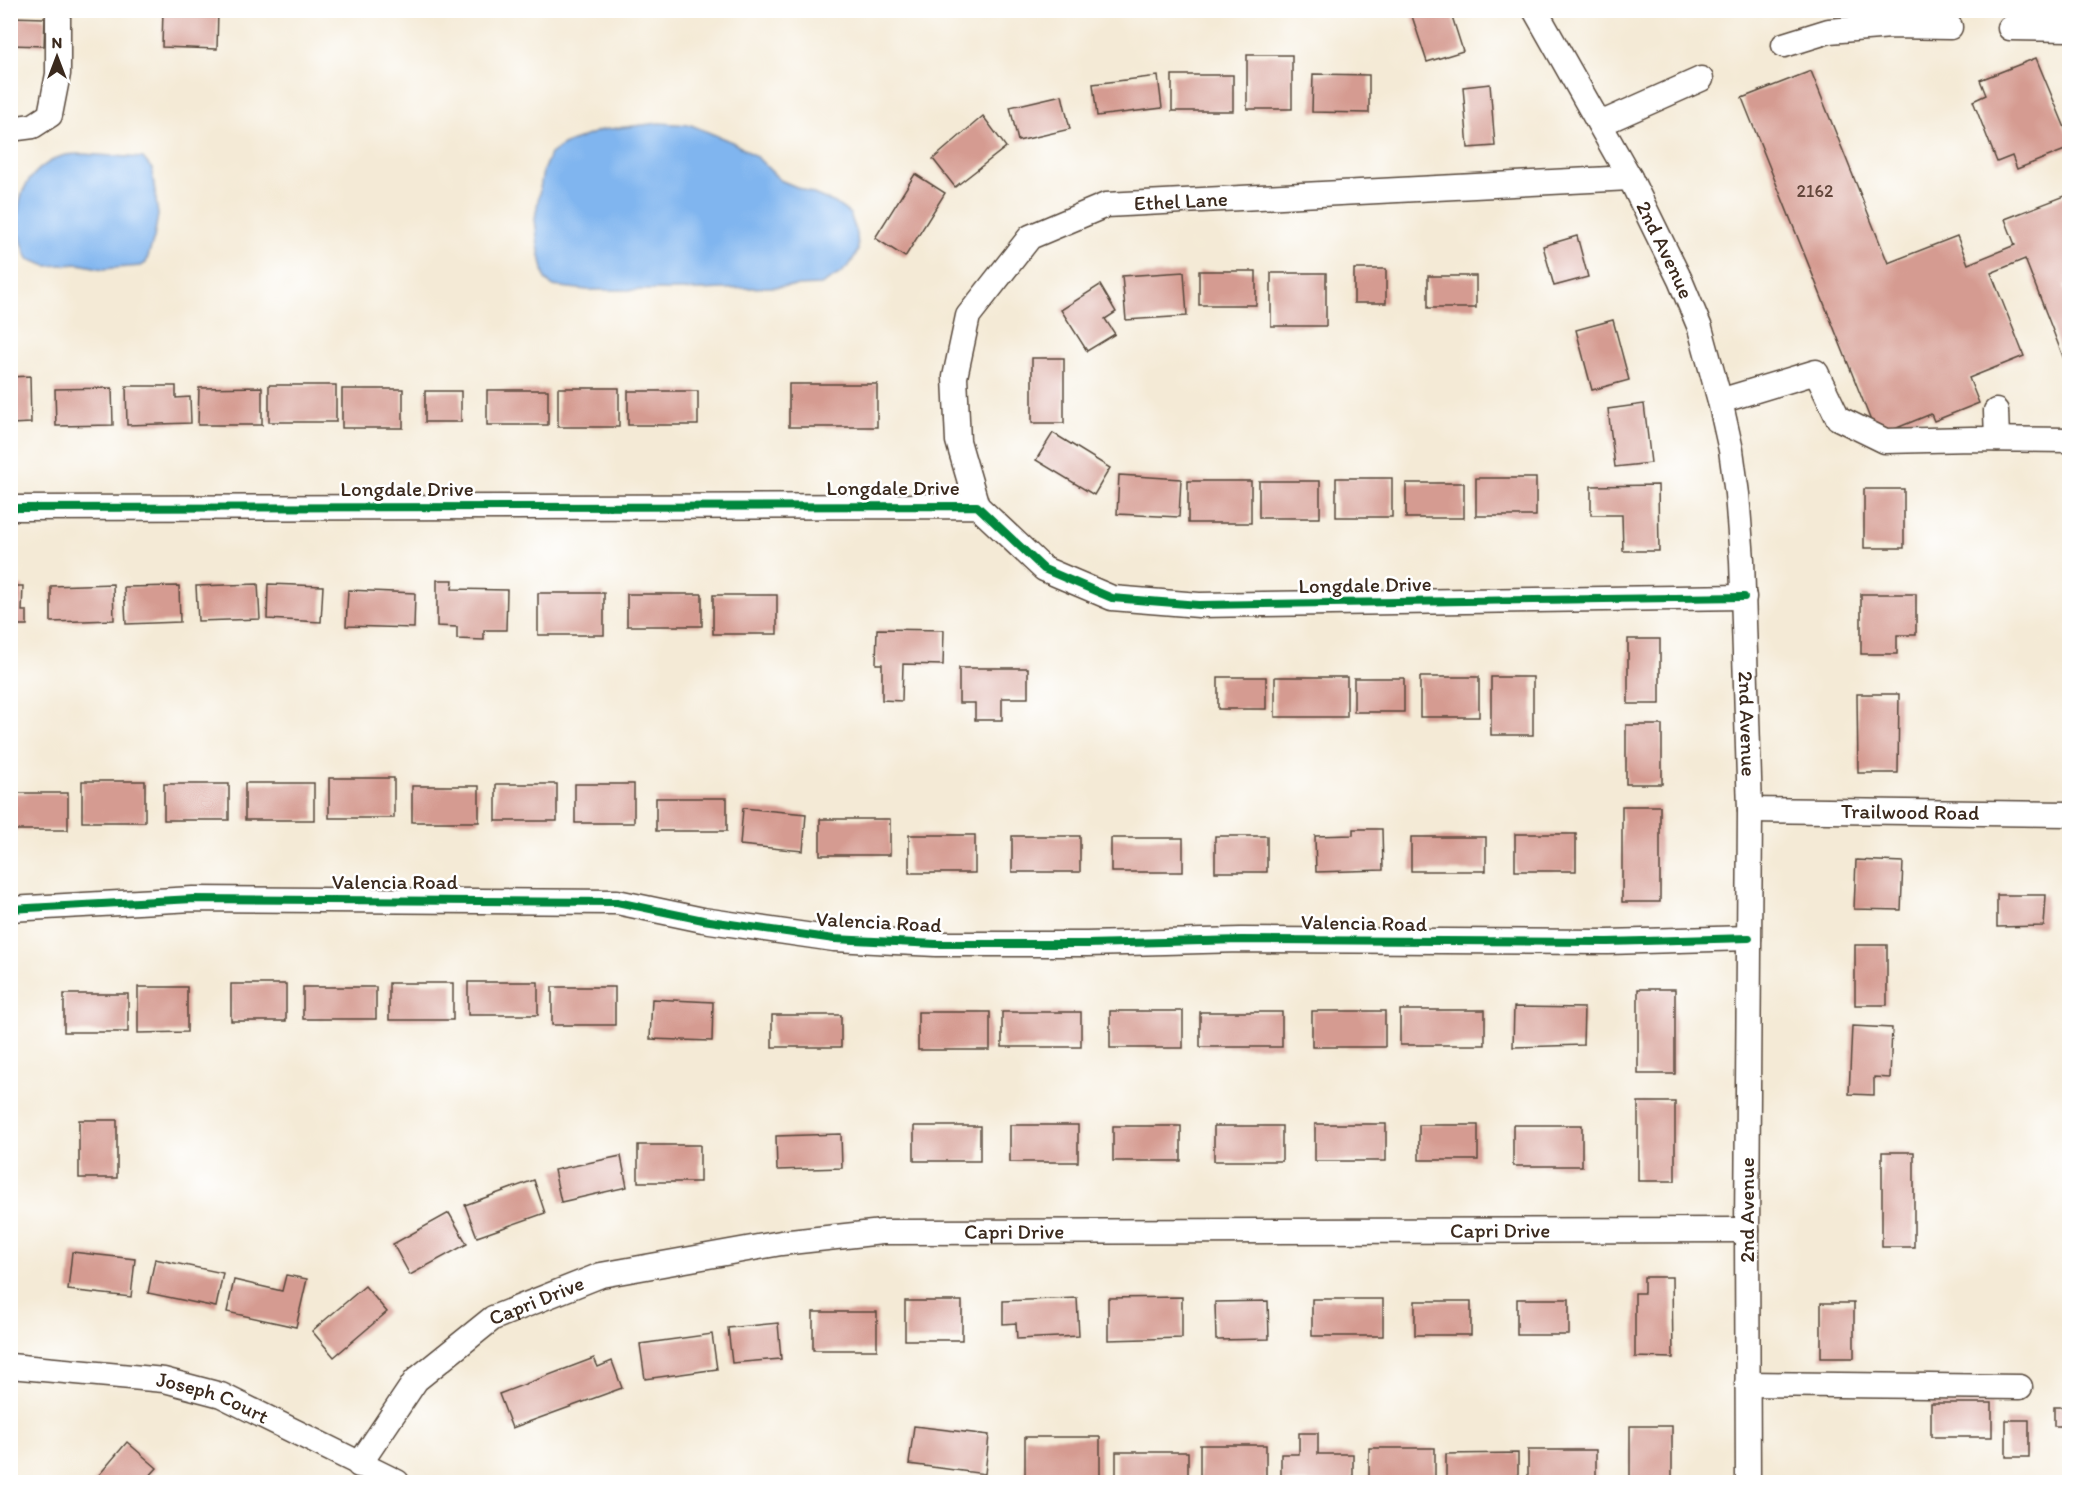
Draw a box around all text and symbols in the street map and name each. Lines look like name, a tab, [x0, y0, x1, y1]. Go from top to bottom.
north arrow	[27, 27, 87, 87]
text: N	[52, 33, 62, 52]
house number: 2162	[1797, 180, 1834, 202]
street label: Ethel Lane	[1133, 186, 1228, 216]
street label: 2nd Avenue	[1631, 197, 1699, 302]
street label: Longdale Drive	[826, 475, 960, 500]
street label: Longdale Drive	[340, 476, 474, 501]
street label: Longdale Drive	[1298, 571, 1432, 598]
street label: 2nd Avenue	[1734, 671, 1762, 777]
street label: Trailwood Road	[1841, 798, 1979, 825]
street label: Valencia Road	[332, 869, 459, 894]
street label: Valencia Road	[815, 906, 943, 937]
street label: Valencia Road	[1301, 909, 1428, 936]
street label: 2nd Avenue	[1734, 1157, 1759, 1263]
street label: Capri Drive	[1450, 1217, 1550, 1243]
street label: Capri Drive	[964, 1219, 1064, 1244]
street label: Capri Drive	[485, 1270, 588, 1330]
street label: Joseph Court	[155, 1366, 273, 1429]

